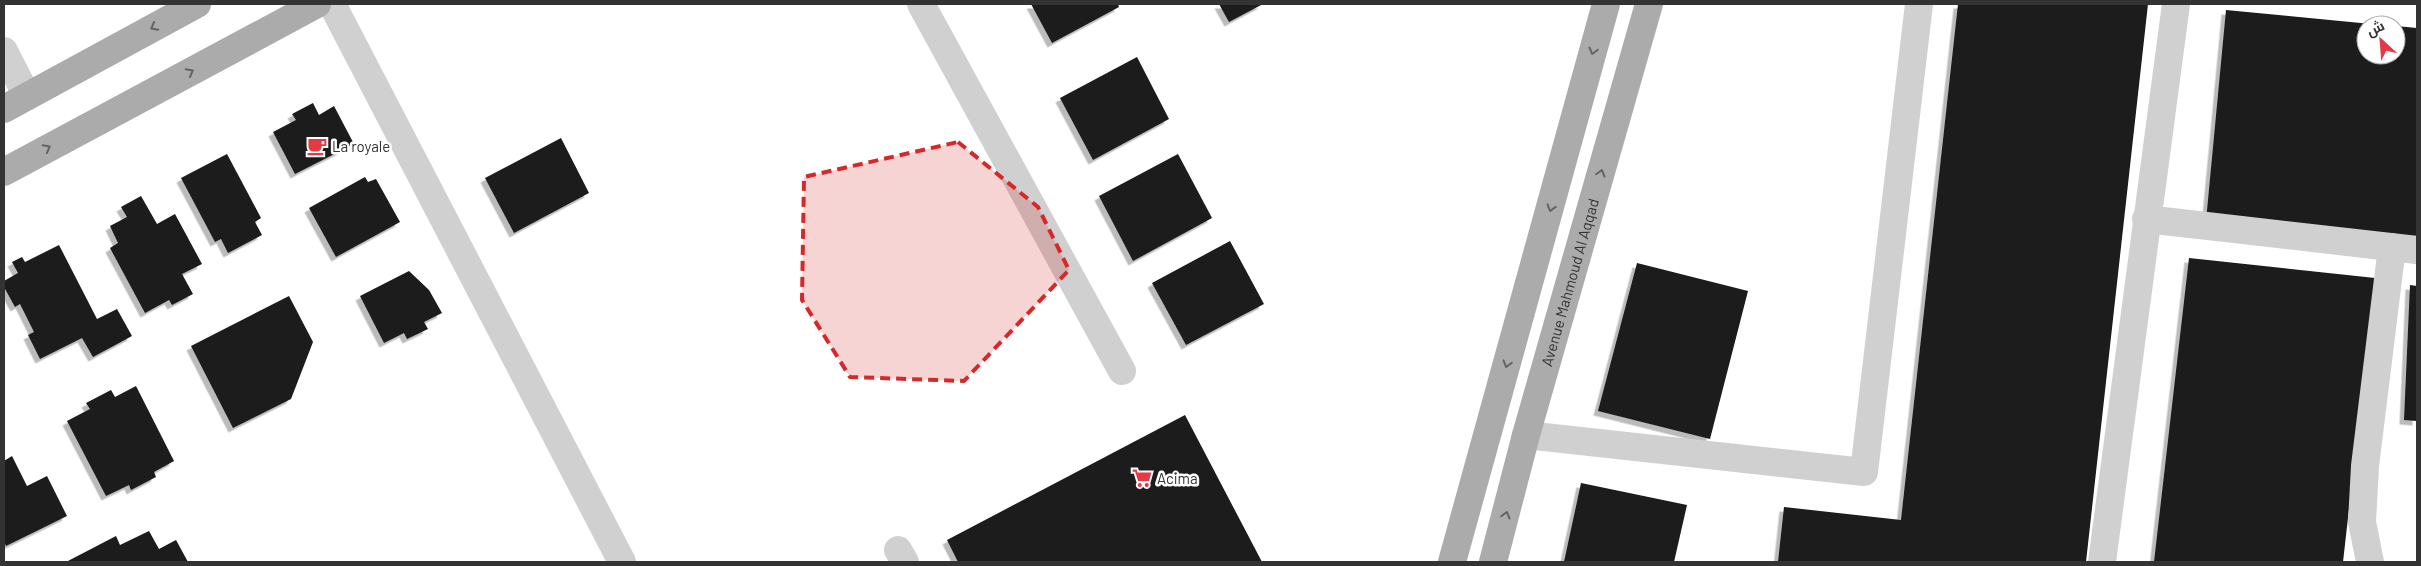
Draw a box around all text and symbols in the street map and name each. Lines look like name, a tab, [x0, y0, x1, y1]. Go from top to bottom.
north arrow	[2356, 15, 2406, 65]
text: ش	[2363, 16, 2387, 40]
one-way arrow	[150, 21, 159, 31]
one-way arrow	[1588, 46, 1599, 55]
one-way arrow	[185, 68, 194, 78]
cafe icon: La royale	[306, 135, 328, 157]
place label: La royale	[332, 137, 390, 155]
one-way arrow	[41, 144, 50, 154]
one-way arrow	[1595, 169, 1605, 178]
street label: Avenue Mahmoud Al Aqqad	[1537, 196, 1602, 368]
one-way arrow	[1546, 203, 1557, 212]
one-way arrow	[1503, 360, 1513, 368]
supermarket icon: Acima	[1131, 467, 1153, 489]
place label: Acima	[1157, 469, 1198, 487]
one-way arrow	[1500, 512, 1510, 520]

